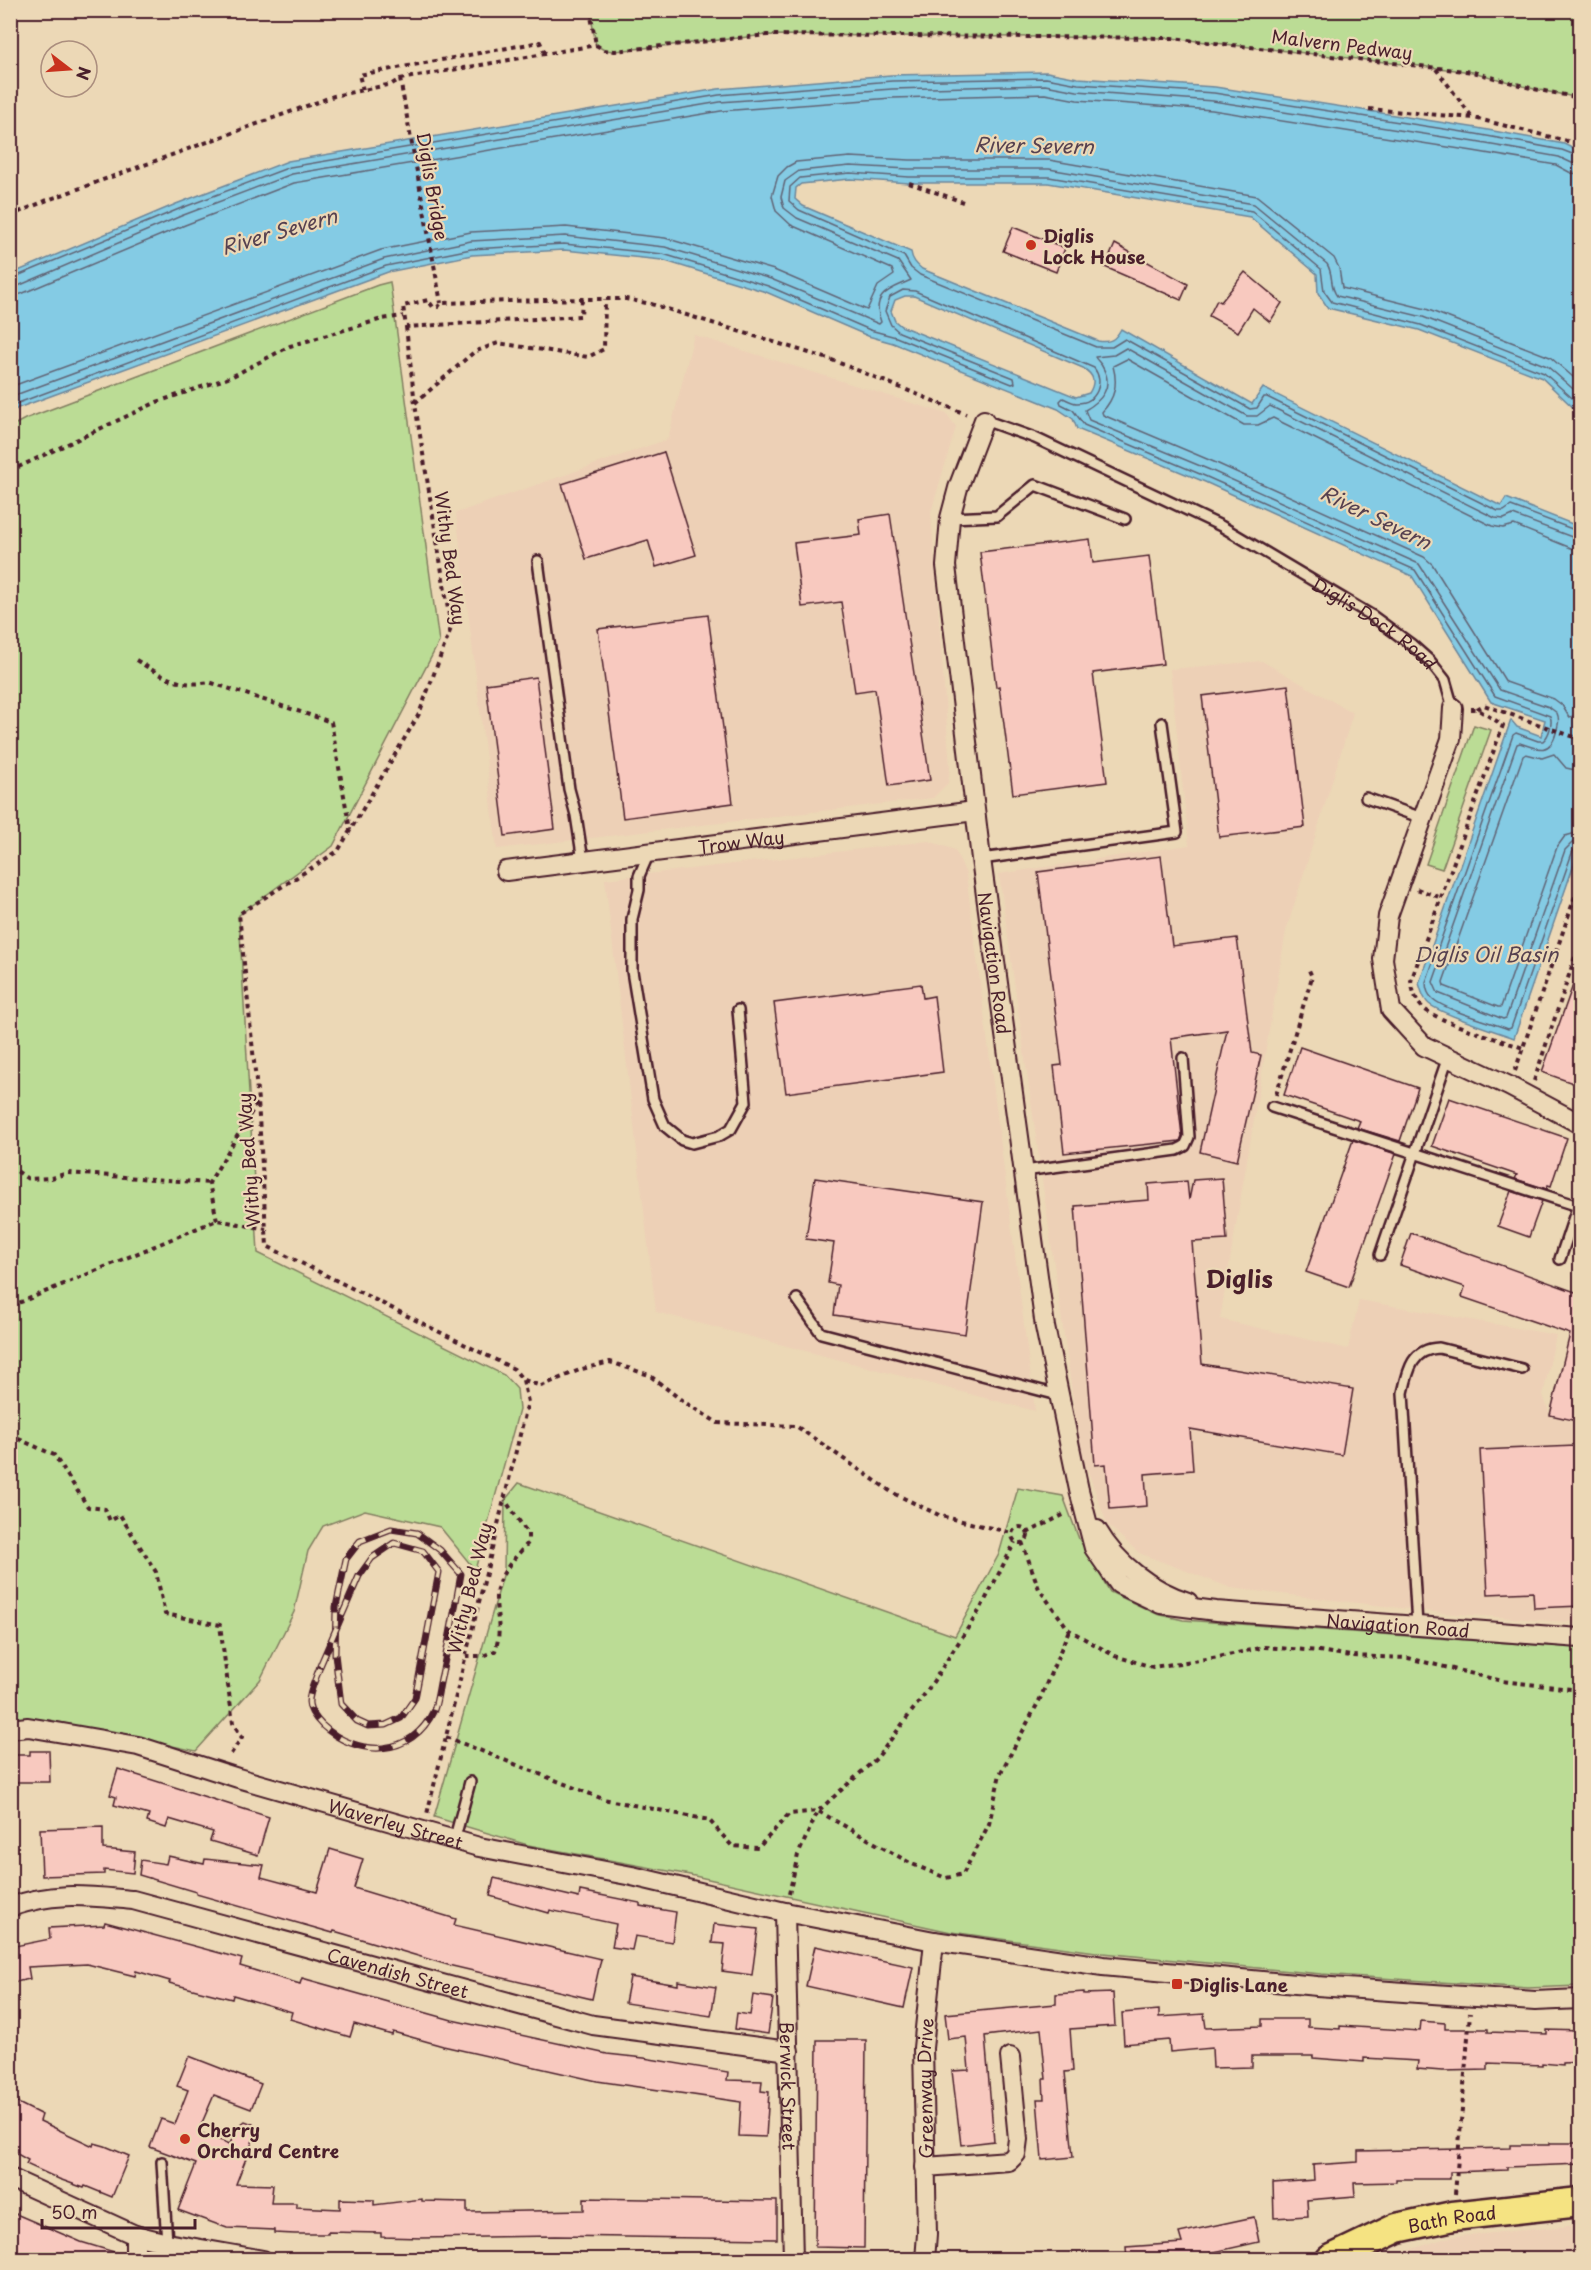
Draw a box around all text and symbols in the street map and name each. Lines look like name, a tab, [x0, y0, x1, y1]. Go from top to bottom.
street label: Malvern Pedway	[1270, 22, 1414, 66]
north arrow	[39, 39, 99, 99]
text: N	[71, 64, 98, 83]
water label: River Severn	[974, 129, 1095, 161]
street label: Diglis Bridge	[410, 130, 456, 242]
water label: River Severn	[217, 200, 342, 262]
place label: Diglis Lock House	[1043, 222, 1145, 270]
marker: Diglis Lock House	[1024, 238, 1038, 252]
water label: River Severn	[1316, 477, 1438, 557]
street label: Withy Bed Way	[428, 489, 474, 627]
street label: Diglis Dock Road	[1307, 570, 1445, 675]
street label: Trow Way	[696, 822, 786, 860]
street label: Navigation Road	[972, 890, 1018, 1036]
water label: Diglis Oil Basin	[1414, 939, 1559, 969]
street label: Withy Bed Way	[230, 1092, 266, 1228]
district label: Diglis	[1205, 1260, 1273, 1296]
street label: Withy Bed Way	[440, 1519, 498, 1657]
street label: Navigation Road	[1325, 1606, 1470, 1643]
street label: Waverley Street	[325, 1791, 467, 1855]
street label: Cavendish Street	[324, 1940, 472, 2004]
place label: Diglis Lane	[1189, 1971, 1288, 1998]
marker: Diglis Lane	[1170, 1977, 1184, 1991]
street label: Greenway Drive	[909, 2016, 940, 2159]
street label: Berwick Street	[774, 2021, 804, 2151]
place label: Cherry Orchard Centre	[197, 2116, 339, 2164]
marker: Cherry Orchard Centre	[178, 2132, 192, 2146]
scale bar	[42, 2192, 195, 2230]
text: 50 m	[51, 2198, 98, 2225]
street label: Bath Road	[1405, 2198, 1497, 2239]

